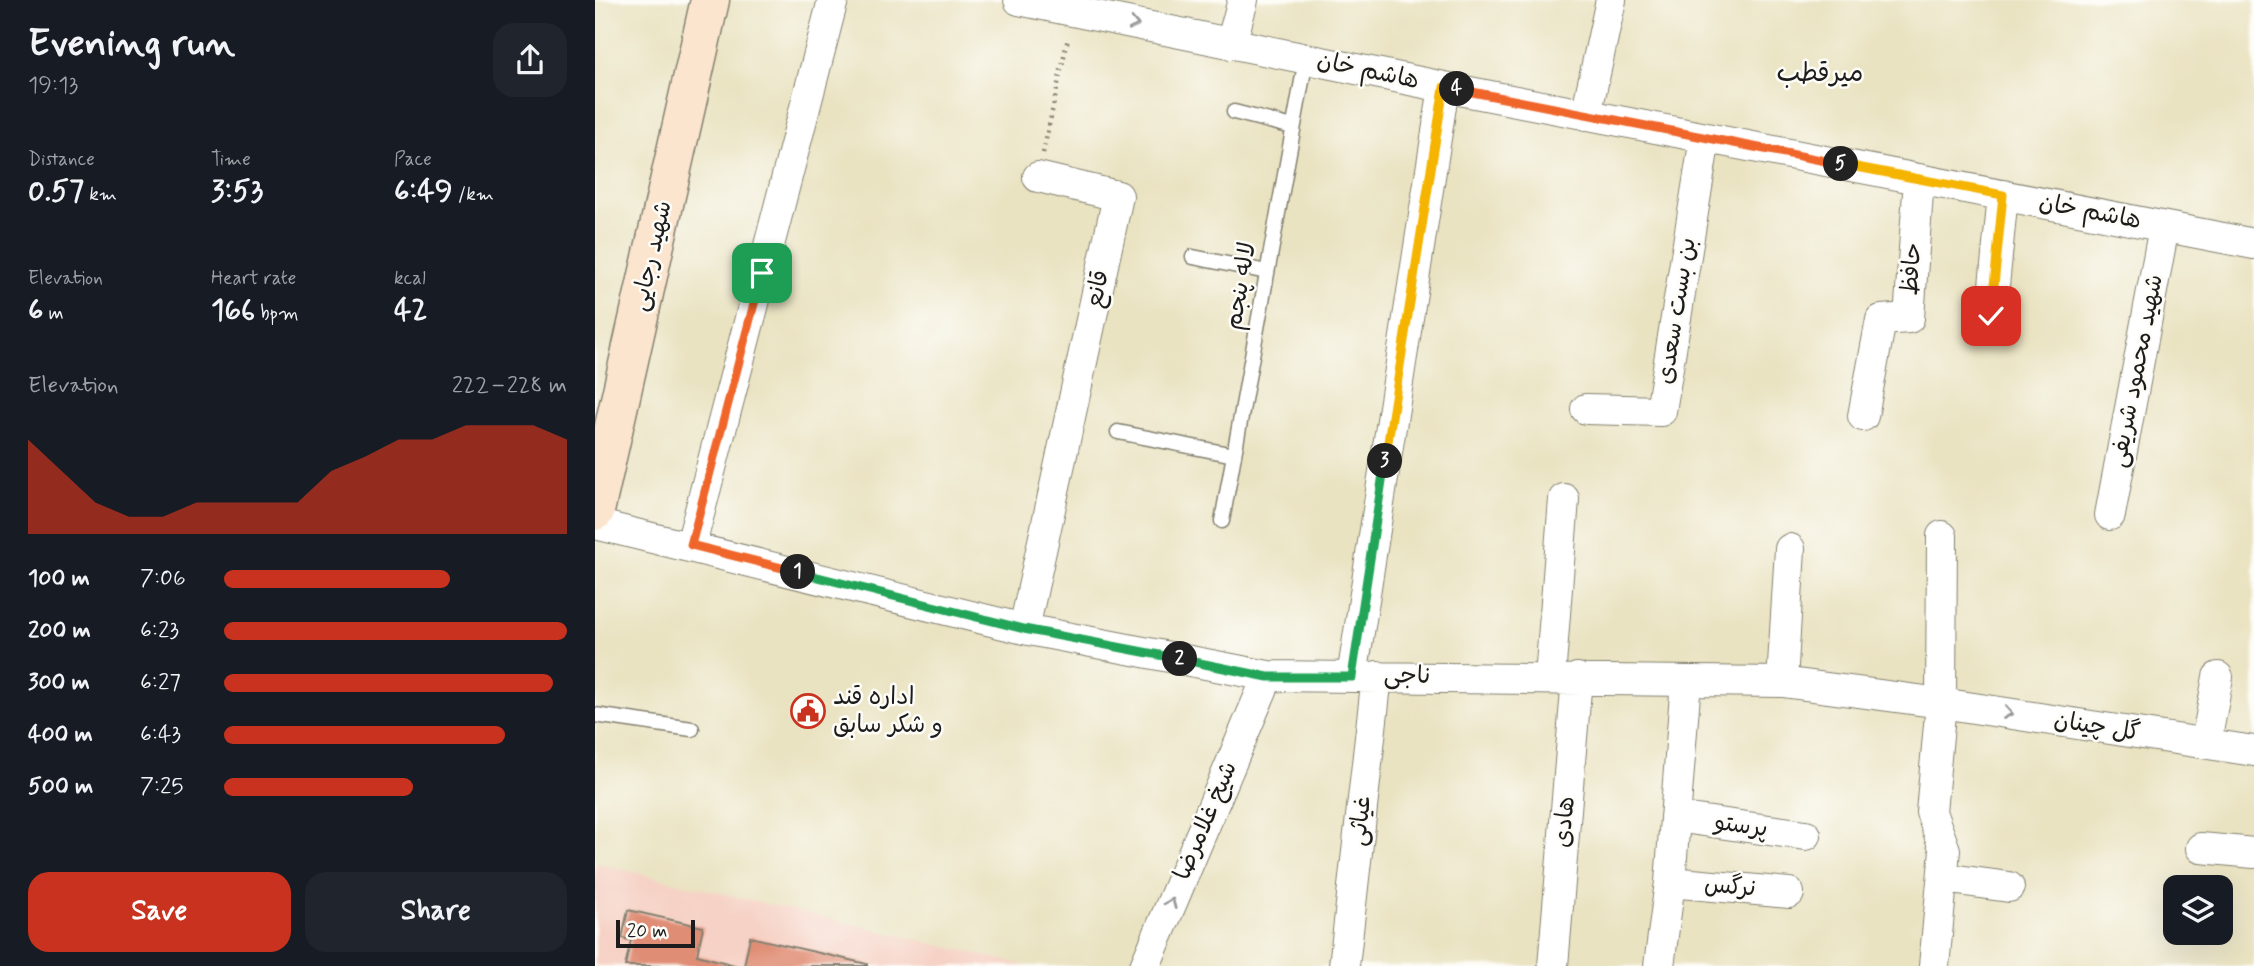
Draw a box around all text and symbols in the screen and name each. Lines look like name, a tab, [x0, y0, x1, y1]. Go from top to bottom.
one-way arrow	[1128, 15, 1140, 30]
text: Evening run	[28, 20, 235, 69]
button: share	[493, 23, 567, 97]
street label: هاشم خان	[1314, 45, 1422, 98]
district label: میرقطب	[1777, 57, 1863, 91]
text: 19:13	[28, 71, 78, 101]
pin: 4	[1439, 72, 1475, 106]
text: 4	[1451, 76, 1462, 101]
pin: 5	[1823, 146, 1859, 182]
text: Distance	[28, 147, 95, 172]
text: Time	[211, 147, 251, 172]
text: Pace	[394, 147, 432, 172]
text: 5	[1835, 151, 1846, 176]
text: 0.57	[28, 172, 84, 211]
text: 3:53	[211, 172, 263, 211]
text: 6:49	[394, 172, 453, 211]
text: km	[84, 182, 117, 207]
text: /km	[453, 182, 494, 207]
street label: هاشم خان	[2036, 187, 2144, 238]
street label: شهید رجایی	[624, 198, 680, 314]
street label: بن بست سعدی	[1650, 236, 1704, 386]
street label: لاله پنجم	[1218, 240, 1265, 332]
street label: حافظ	[1895, 242, 1929, 296]
pin	[732, 243, 792, 303]
icon: arrive	[743, 254, 781, 292]
text: Elevation	[28, 266, 103, 291]
text: Heart rate	[211, 266, 296, 291]
text: kcal	[394, 266, 426, 291]
street label: قانع	[1079, 267, 1117, 311]
street label: شهید محمود شریفی	[2103, 272, 2171, 470]
pin	[1961, 286, 2021, 346]
text: 6	[28, 291, 43, 330]
text: 166	[211, 291, 255, 330]
text: 42	[394, 291, 427, 330]
icon: check	[1972, 297, 2010, 335]
text: m	[43, 301, 64, 326]
text: bpm	[255, 301, 299, 326]
text: Elevation	[28, 371, 119, 401]
text: 222–228 m	[452, 371, 567, 401]
pin: 3	[1367, 444, 1403, 478]
text: 3	[1380, 448, 1389, 473]
pin: 1	[781, 554, 815, 590]
text: 1	[793, 559, 802, 584]
text: 100 m	[28, 564, 90, 594]
text: 7:06	[140, 564, 186, 594]
text: 200 m	[28, 616, 91, 646]
text: 6:23	[140, 616, 179, 646]
pin: 2	[1163, 642, 1197, 676]
text: 2	[1175, 646, 1184, 671]
street label: ناجی	[1383, 660, 1431, 692]
text: 300 m	[28, 668, 90, 698]
text: 6:27	[140, 668, 181, 698]
place label: اداره قند و شکر سابق	[833, 682, 943, 741]
public building icon: اداره قند و شکر سابق	[789, 692, 827, 730]
one-way arrow	[2002, 705, 2014, 720]
street label: گل چینان	[2052, 705, 2142, 749]
text: 400 m	[28, 720, 93, 750]
text: 6:43	[140, 720, 181, 750]
street label: شیخ غلامرضا	[1167, 757, 1245, 885]
text: 500 m	[28, 772, 93, 802]
text: 7:25	[140, 772, 184, 802]
street label: غیاثی	[1343, 794, 1379, 848]
street label: هادی	[1547, 795, 1583, 849]
street label: پرستو	[1711, 807, 1770, 845]
street label: نرگس	[1703, 869, 1757, 905]
button: Save	[28, 872, 291, 952]
button: Share	[305, 872, 567, 952]
map controls	[2163, 875, 2233, 945]
button: layers	[2163, 875, 2233, 945]
one-way arrow	[1163, 898, 1177, 910]
scale bar	[616, 917, 695, 949]
text: 20 m	[627, 919, 667, 944]

